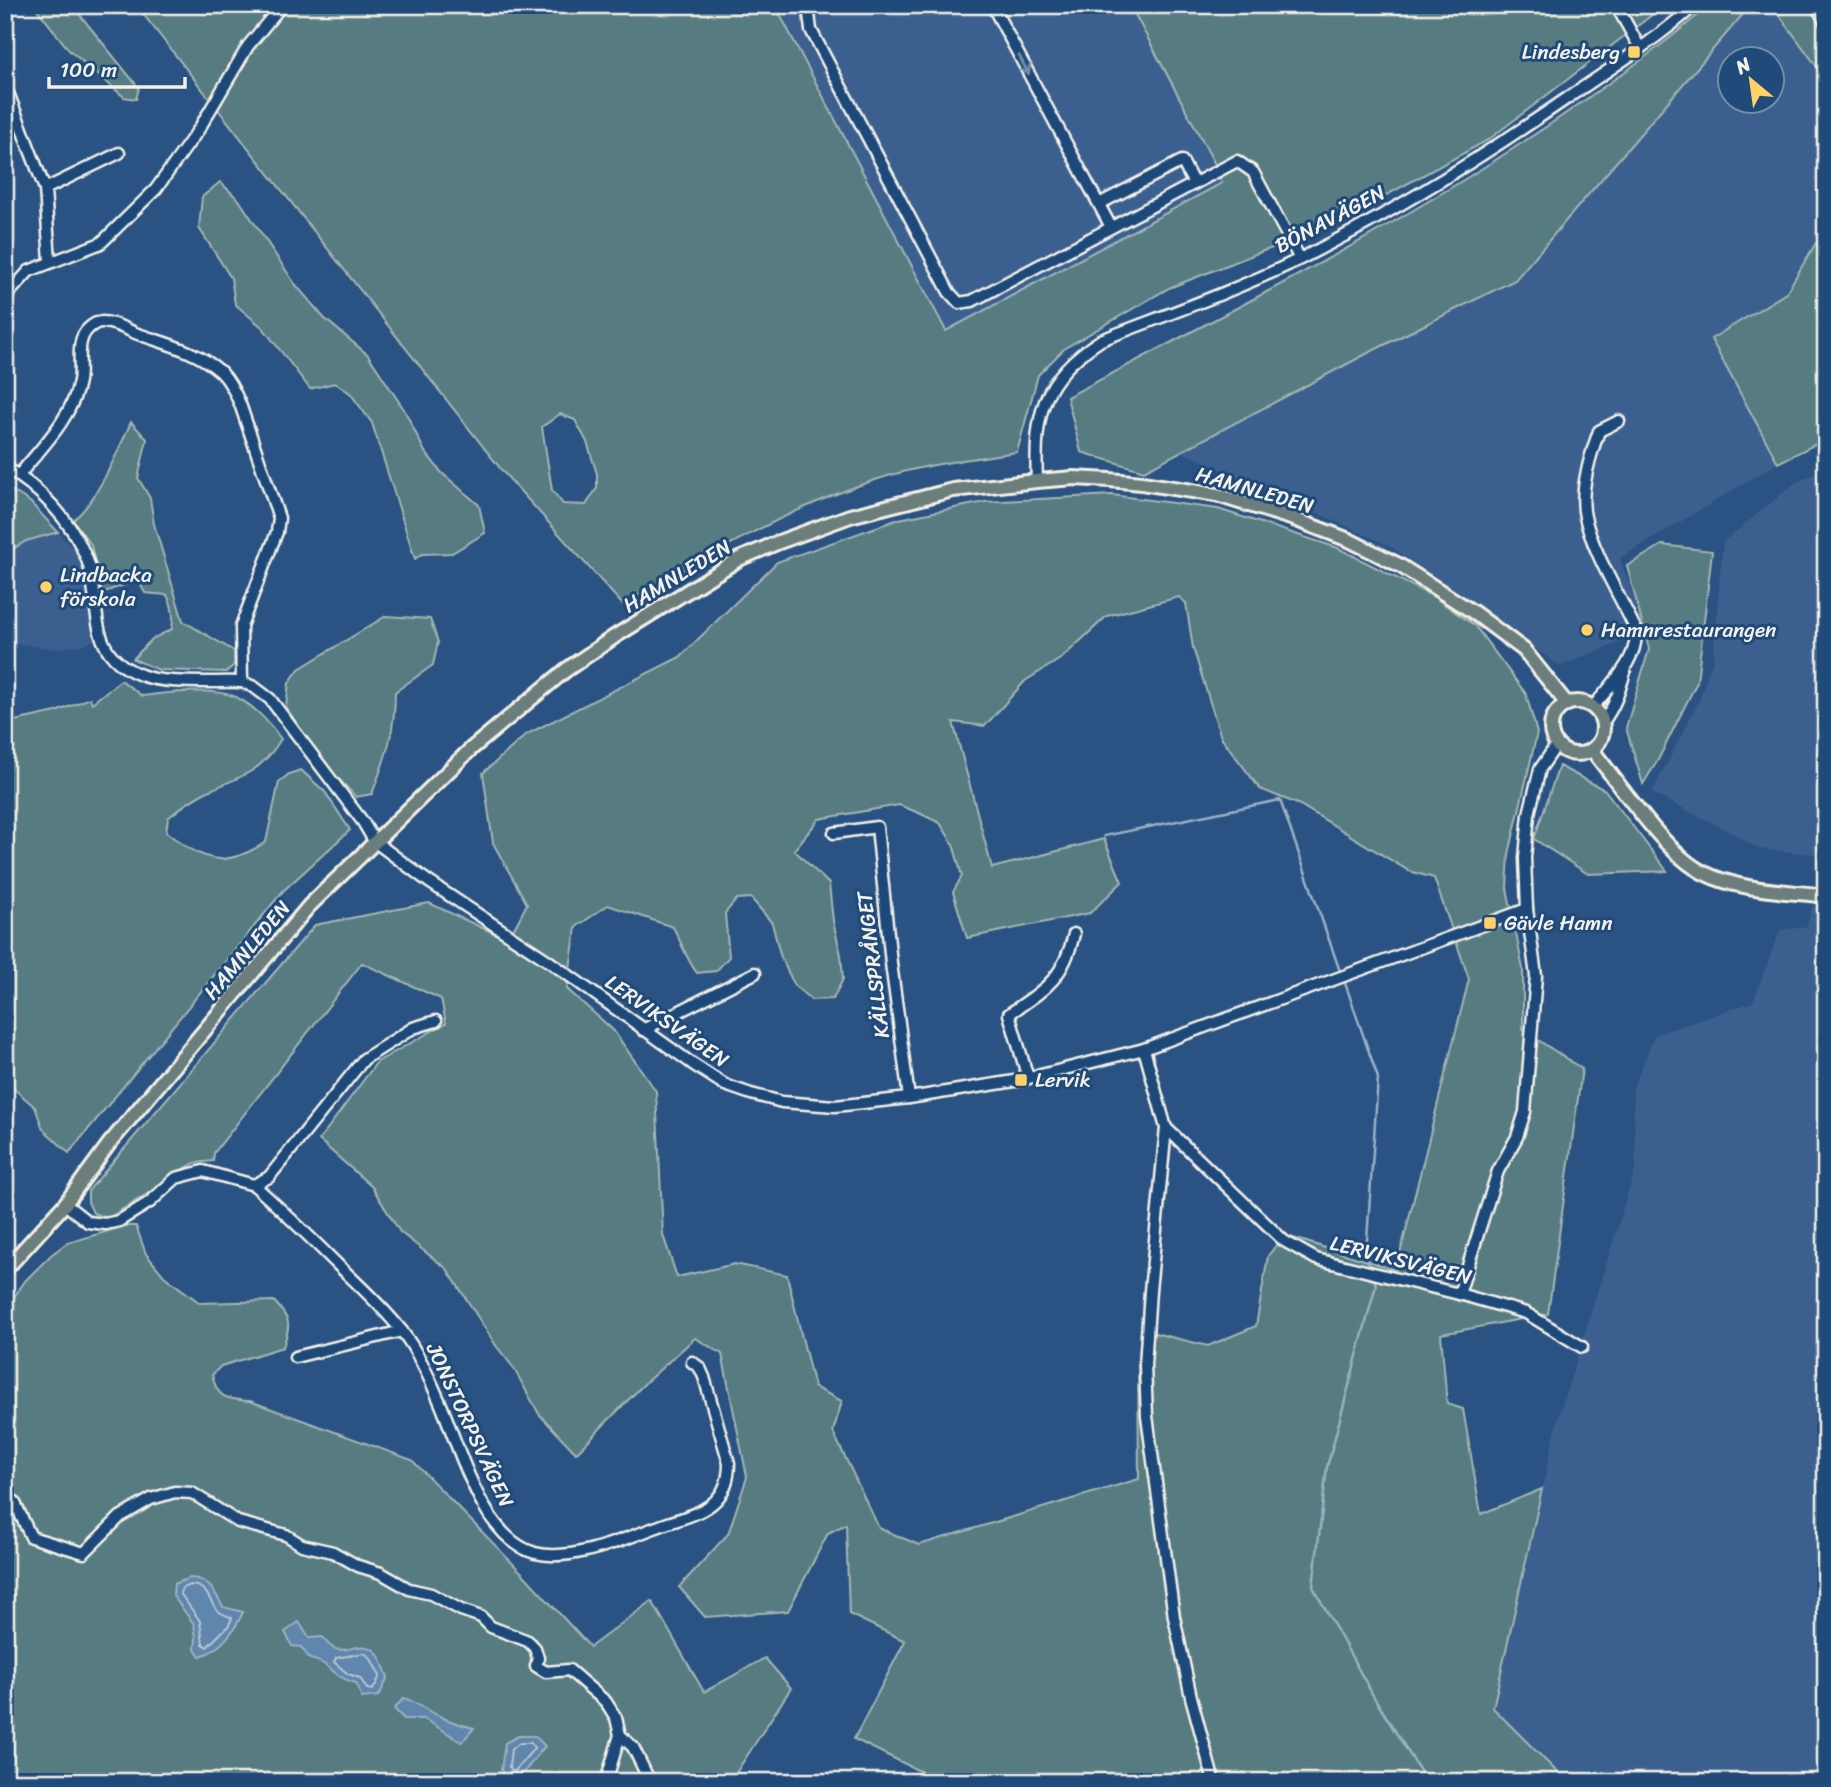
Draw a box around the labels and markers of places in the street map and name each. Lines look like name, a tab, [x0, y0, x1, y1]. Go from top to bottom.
place label: Lindesberg	[1522, 33, 1620, 71]
marker: Lindesberg	[1626, 44, 1642, 60]
place label: Lindbacka förskola	[60, 556, 152, 618]
marker: Lindbacka förskola	[38, 579, 54, 595]
place label: Hamnrestaurangen	[1601, 611, 1777, 649]
marker: Hamnrestaurangen	[1579, 622, 1595, 638]
place label: Gävle Hamn	[1504, 904, 1613, 942]
marker: Gävle Hamn	[1482, 915, 1498, 931]
place label: Lervik	[1035, 1061, 1091, 1099]
marker: Lervik	[1013, 1072, 1029, 1088]

